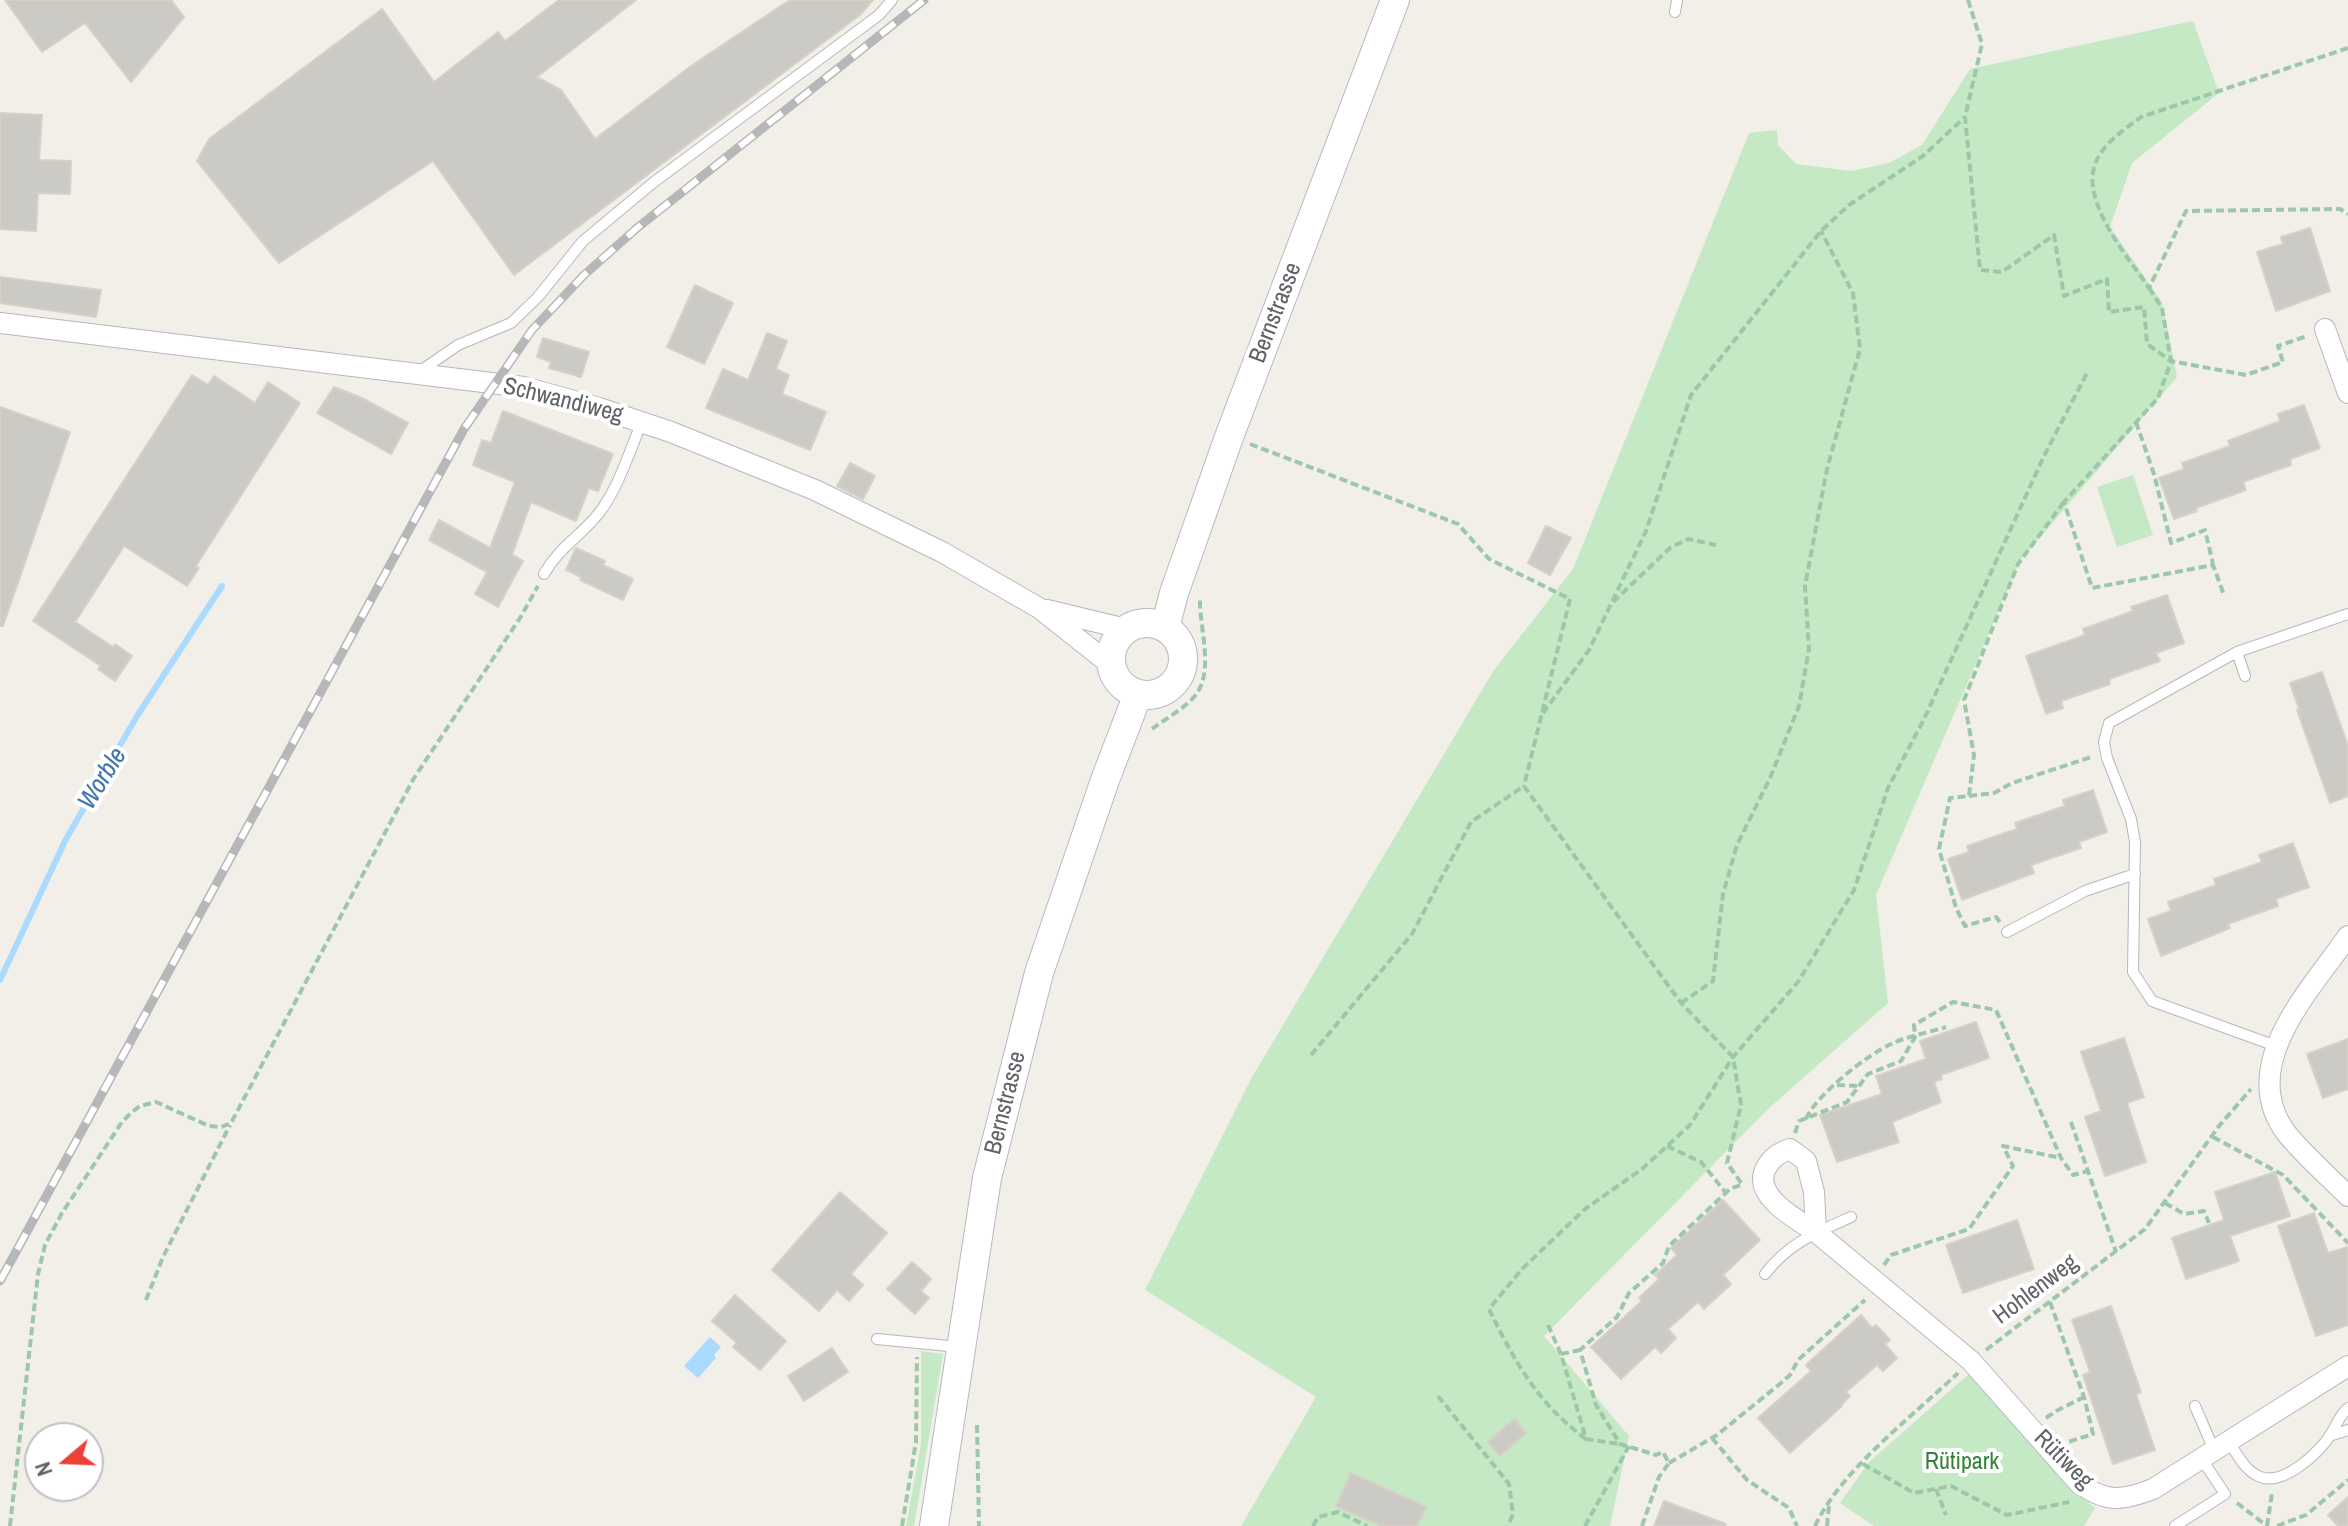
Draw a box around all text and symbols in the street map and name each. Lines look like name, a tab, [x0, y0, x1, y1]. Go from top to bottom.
street label: Bernstrasse	[1244, 259, 1308, 367]
street label: Schwandiweg	[500, 372, 626, 430]
water label: Worble	[72, 742, 134, 816]
street label: Bernstrasse	[979, 1049, 1033, 1157]
street label: Hohlenweg	[1988, 1249, 2084, 1331]
north arrow	[24, 1422, 104, 1502]
street label: Rütiweg	[2027, 1424, 2099, 1496]
park label: Rütipark	[1925, 1449, 1999, 1477]
text: N	[27, 1458, 60, 1480]

